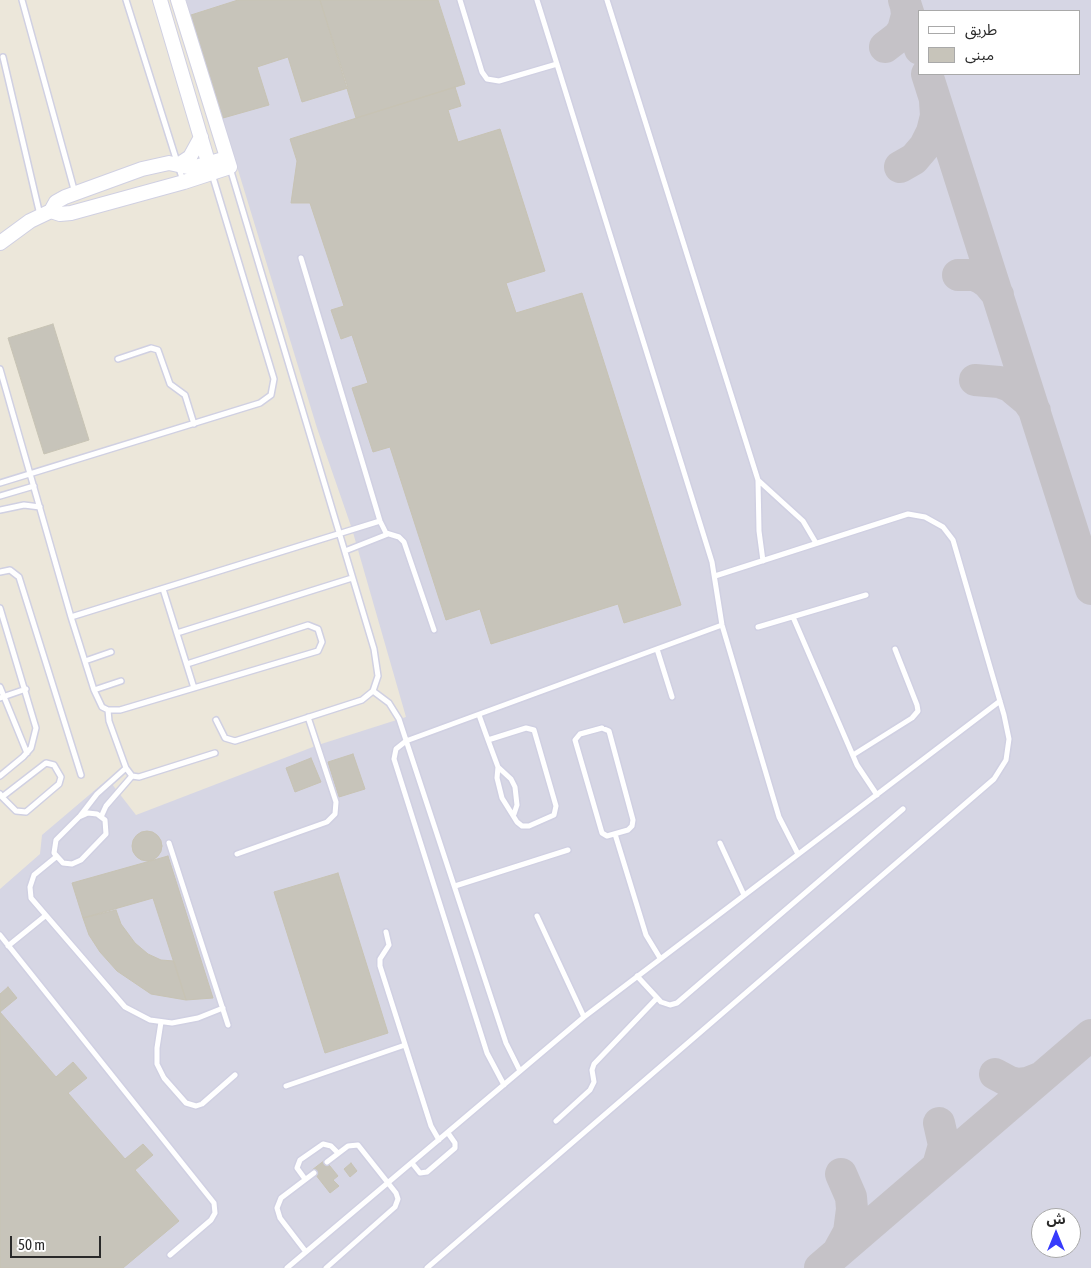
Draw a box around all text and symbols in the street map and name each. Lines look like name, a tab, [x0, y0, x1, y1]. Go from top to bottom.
legend	[918, 10, 1081, 75]
text: طريق	[965, 21, 997, 38]
text: مبنى	[965, 46, 994, 63]
north arrow	[1031, 1208, 1081, 1258]
text: ش	[1046, 1211, 1066, 1227]
scale bar	[12, 1226, 104, 1258]
text: 50 m	[18, 1236, 45, 1253]

